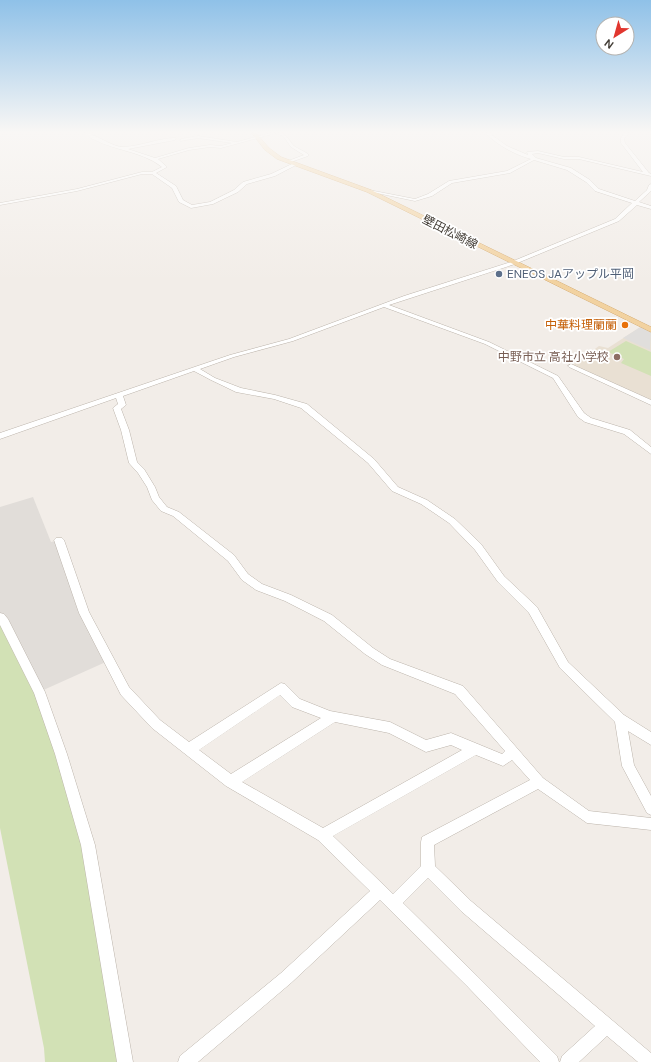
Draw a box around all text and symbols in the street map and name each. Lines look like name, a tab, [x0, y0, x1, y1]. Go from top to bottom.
north arrow	[595, 16, 635, 56]
text: N	[602, 36, 616, 52]
street label: 壁田松崎線	[420, 211, 480, 253]
place label: ENEOS JAアップル平岡	[507, 266, 634, 282]
marker: ENEOS JAアップル平岡	[494, 269, 504, 279]
place label: 中華料理蘭蘭	[545, 317, 617, 333]
marker: 中華料理蘭蘭	[620, 320, 630, 330]
place label: 中野市立 高社小学校	[498, 349, 609, 365]
marker: 中野市立 高社小学校	[612, 352, 622, 362]

